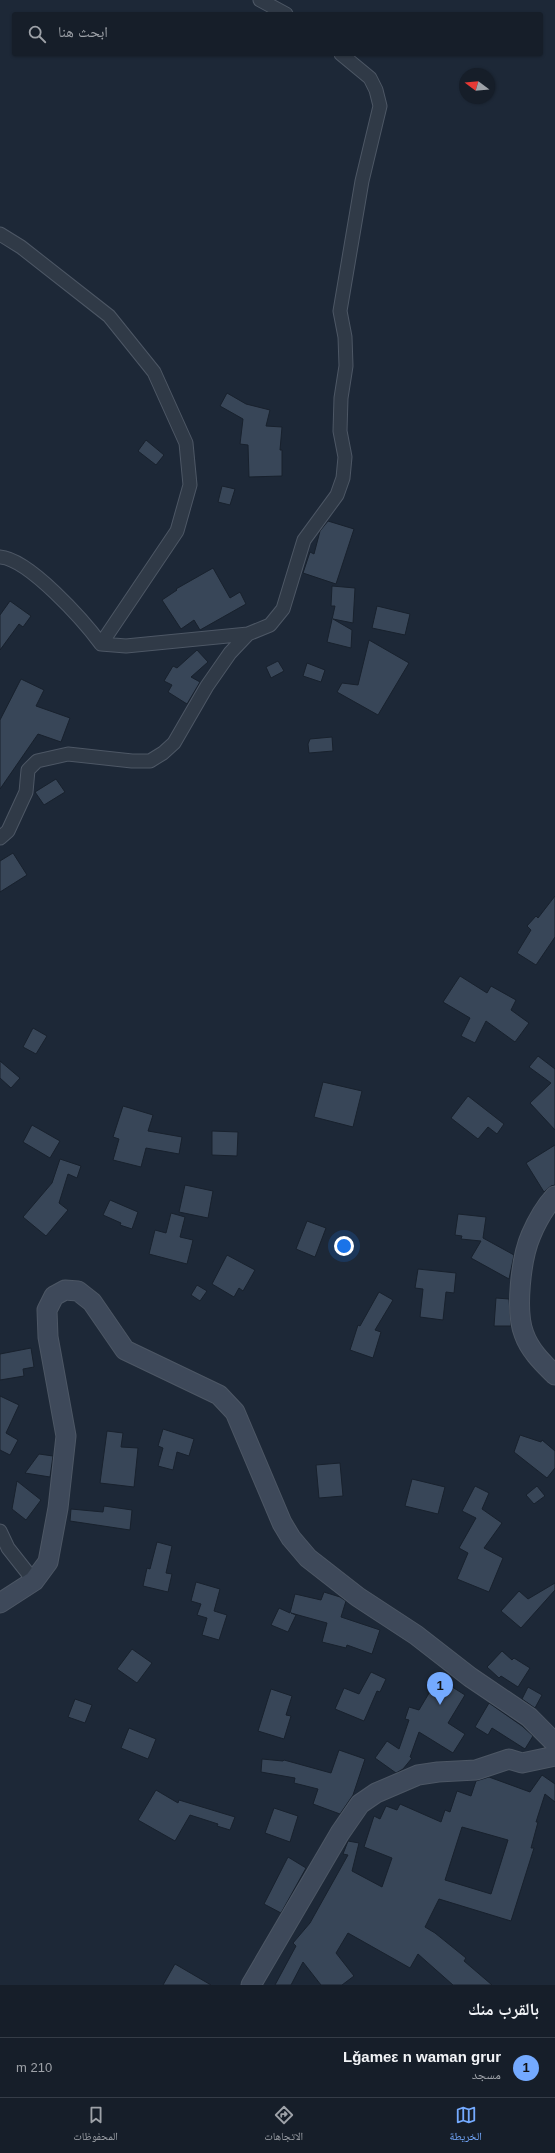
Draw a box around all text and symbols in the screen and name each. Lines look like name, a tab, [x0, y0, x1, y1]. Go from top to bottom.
search box	[12, 12, 543, 56]
icon: search	[26, 23, 48, 45]
text: ابحث هنا	[58, 23, 108, 40]
north arrow	[459, 68, 495, 104]
your location	[334, 1236, 354, 1256]
pin: 1	[427, 1672, 453, 1705]
text: بالقرب منك	[468, 2000, 539, 2019]
text: Lǧameε n waman grur	[343, 2048, 501, 2065]
text: 210 m	[16, 2060, 52, 2075]
text: 1	[522, 2060, 530, 2075]
text: مسجد	[472, 2067, 501, 2082]
tab: المحفوظات	[73, 2104, 118, 2147]
tab: الاتجاهات	[264, 2104, 303, 2147]
tab: الخريطة	[449, 2104, 482, 2147]

